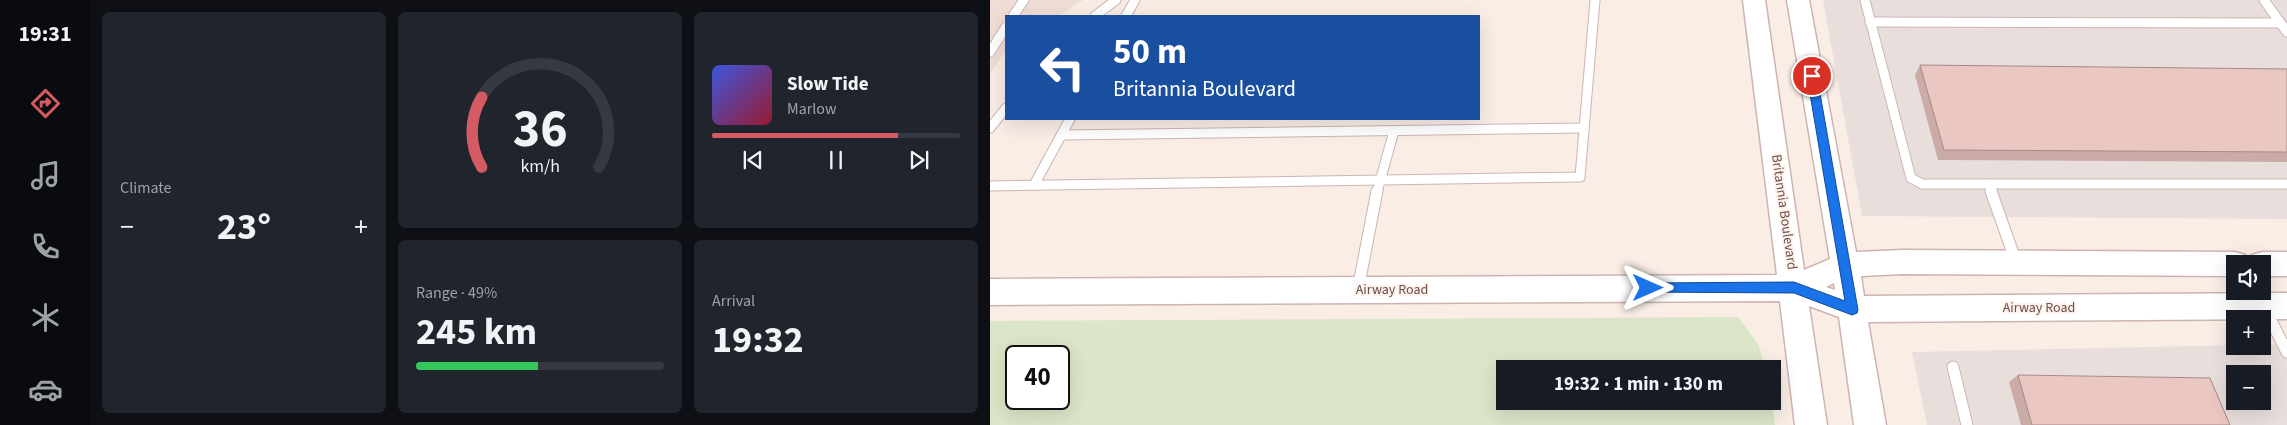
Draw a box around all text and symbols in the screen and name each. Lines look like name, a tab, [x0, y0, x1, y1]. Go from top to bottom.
text: 19:31	[18, 18, 72, 50]
text: 50 m	[1113, 27, 1187, 77]
icon: left	[1030, 35, 1095, 100]
pin	[1791, 55, 1833, 97]
icon: arrive	[1798, 62, 1826, 90]
text: Slow Tide	[787, 71, 868, 98]
text: Britannia Boulevard	[1113, 73, 1296, 105]
icon: directions	[28, 86, 63, 121]
text: 36	[513, 93, 567, 167]
text: Marlow	[787, 98, 836, 120]
icon: previous	[739, 146, 767, 174]
icon: pause	[822, 146, 850, 174]
icon: next	[905, 146, 933, 174]
street label: Britannia Boulevard	[1766, 153, 1802, 271]
text: km/h	[520, 154, 560, 179]
icon: music	[28, 158, 63, 193]
text: Climate	[120, 177, 171, 199]
text: 23°	[217, 200, 271, 254]
text: −	[120, 207, 134, 247]
text: +	[354, 207, 368, 247]
icon: phone	[28, 229, 63, 264]
map controls	[2226, 255, 2271, 410]
button: sound	[2226, 255, 2271, 300]
position arrow	[1621, 261, 1673, 313]
street label: Airway Road	[1356, 280, 1428, 300]
text: Range · 49%	[416, 282, 497, 304]
text: Arrival	[712, 290, 755, 312]
street label: Airway Road	[2003, 298, 2075, 318]
icon: climate	[28, 300, 63, 335]
text: 245 km	[416, 305, 537, 359]
button: +	[2226, 310, 2271, 355]
text: 19:32	[712, 313, 804, 367]
speed limit sign: 40	[1005, 345, 1070, 410]
button: −	[2226, 365, 2271, 410]
text: 19:32 · 1 min · 130 m	[1554, 371, 1723, 398]
icon: car	[28, 372, 63, 407]

